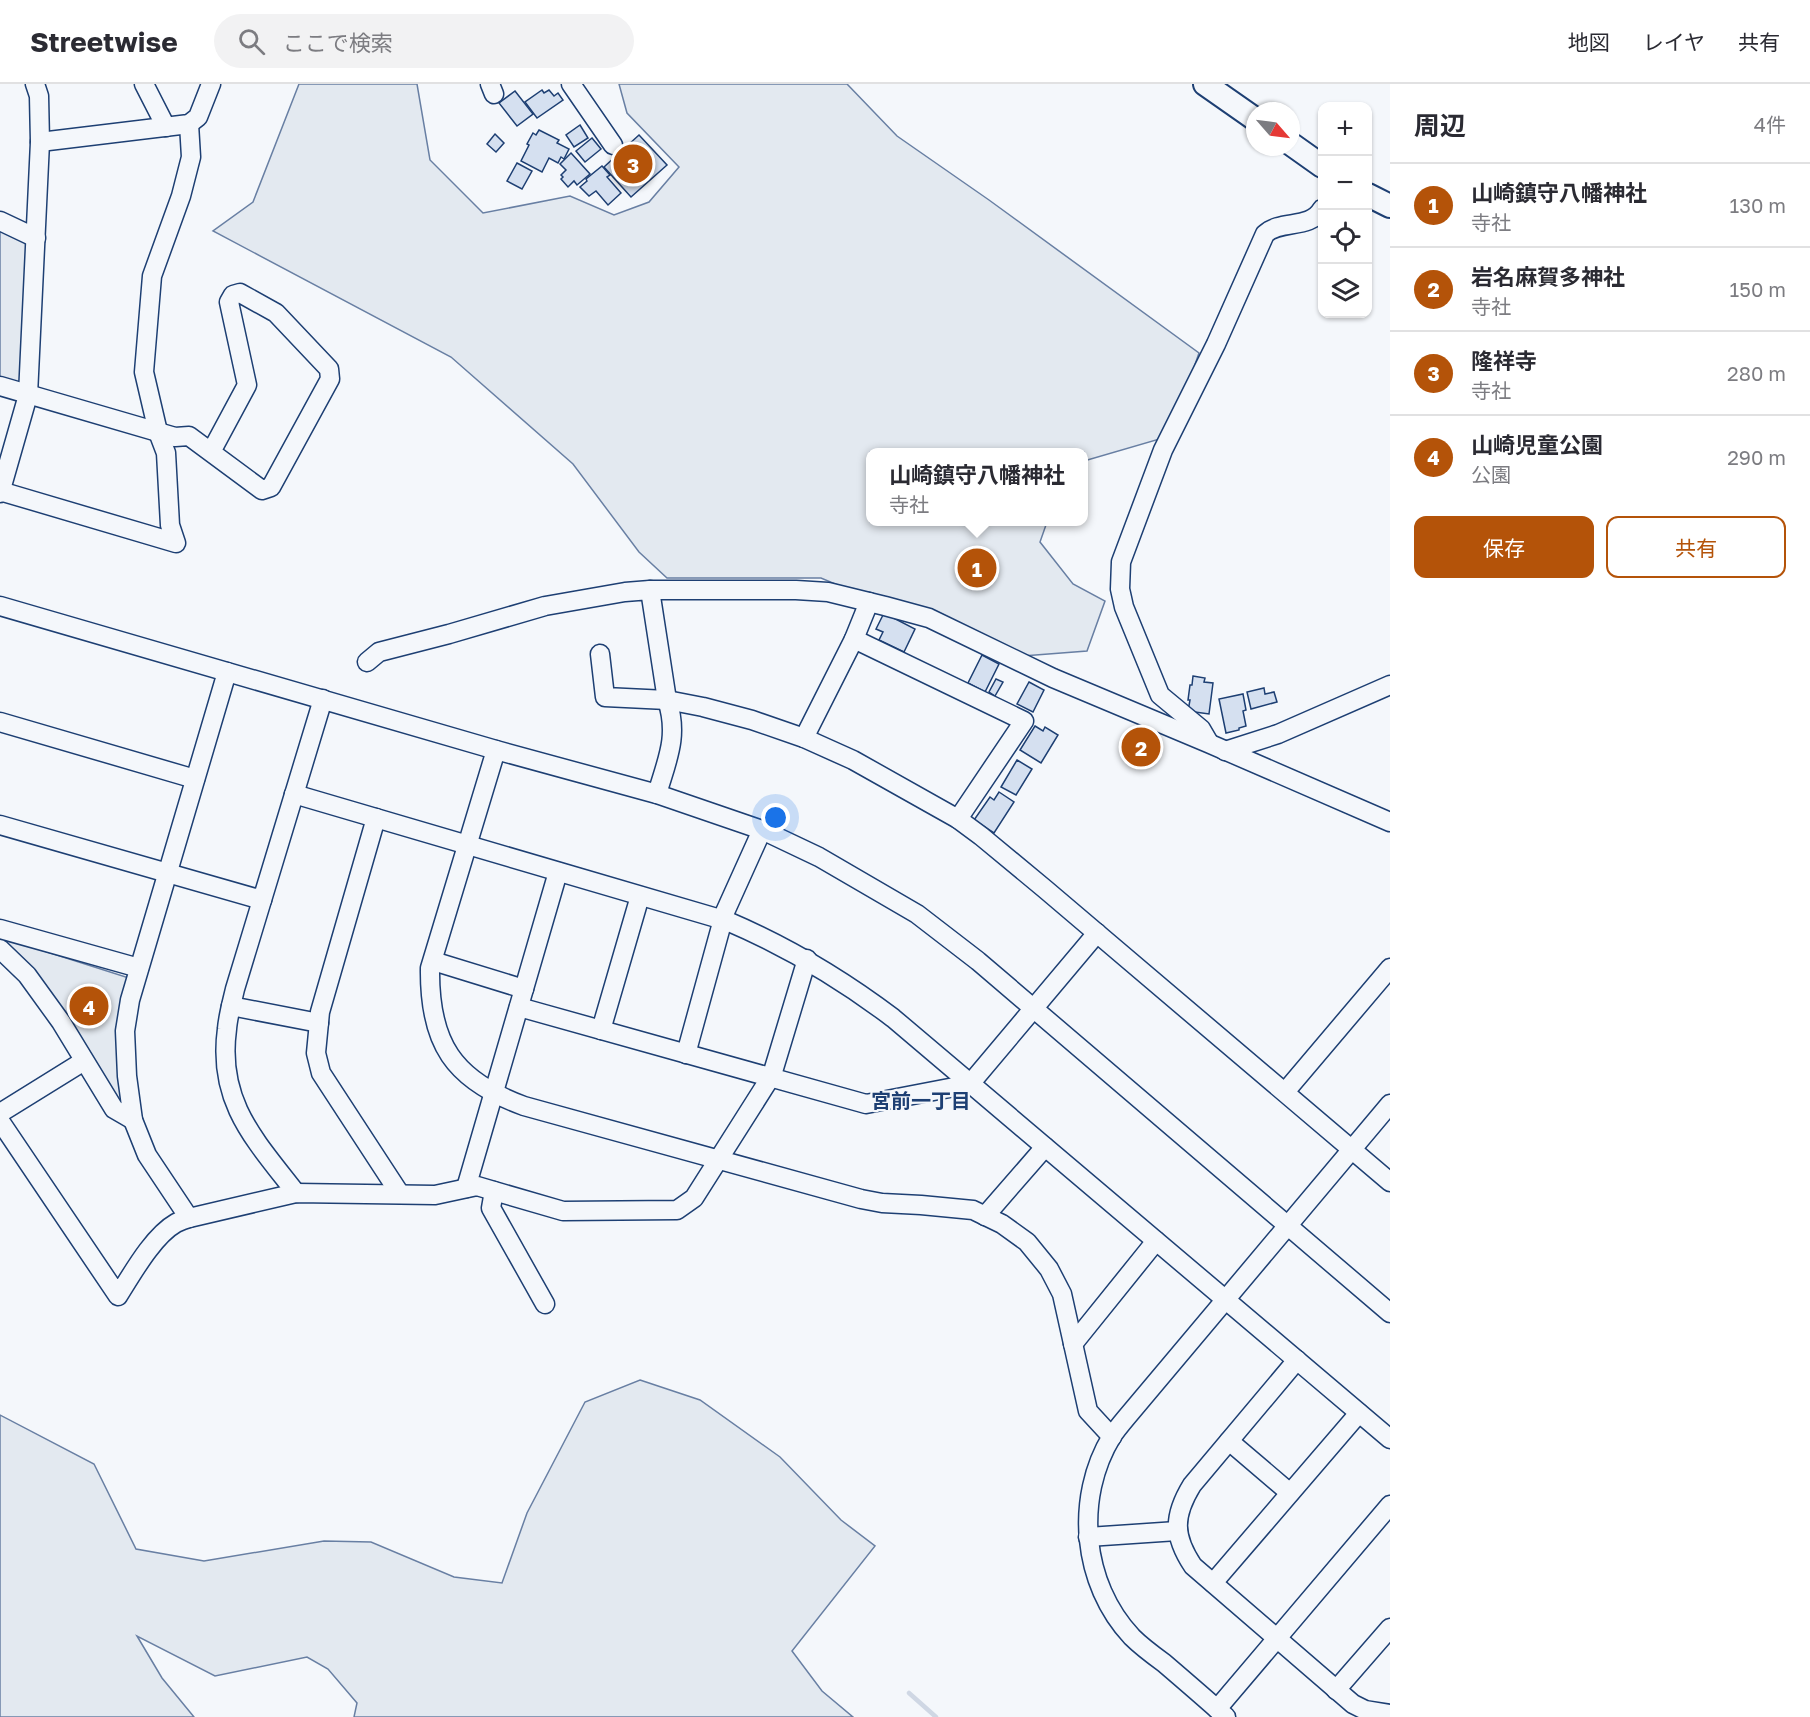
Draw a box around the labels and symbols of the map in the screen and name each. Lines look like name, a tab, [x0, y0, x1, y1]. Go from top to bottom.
north arrow	[1246, 102, 1300, 156]
pin: 3	[614, 142, 652, 187]
pin: 1	[958, 546, 996, 590]
pin: 2	[1122, 724, 1160, 770]
your location	[761, 803, 790, 832]
pin: 4	[70, 984, 109, 1028]
district label: 宮前一丁目	[871, 1088, 971, 1112]

